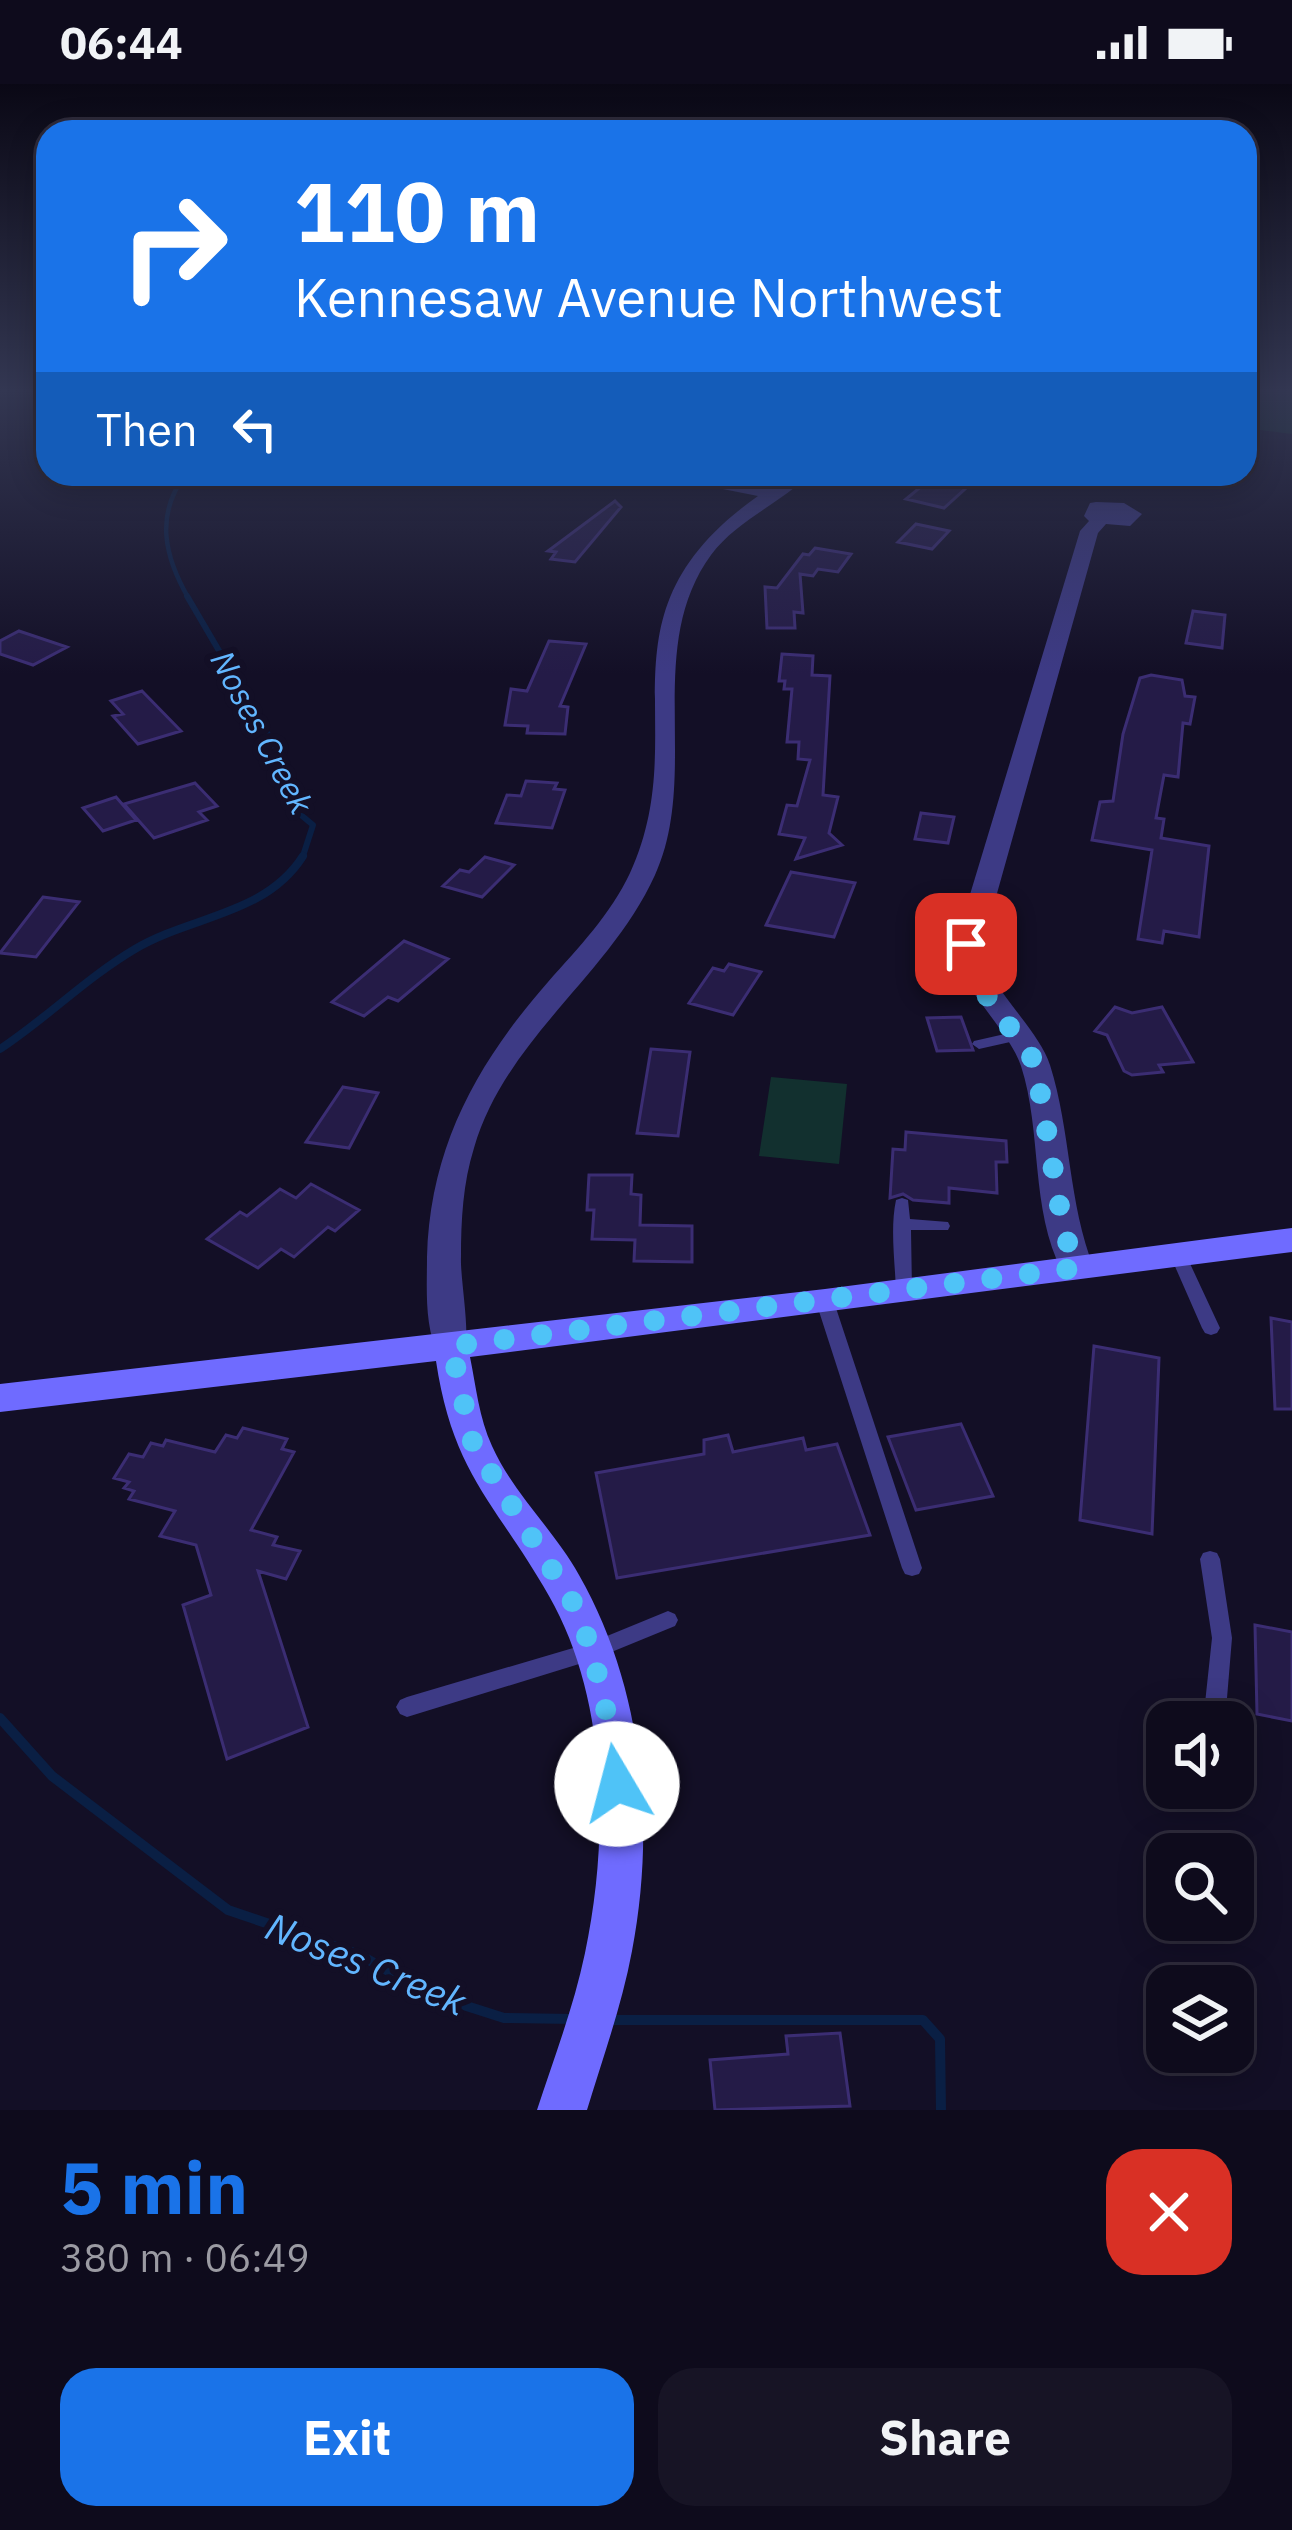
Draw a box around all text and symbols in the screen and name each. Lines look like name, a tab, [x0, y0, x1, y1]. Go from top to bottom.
text: 06:44	[60, 13, 183, 71]
text: 110 m	[294, 156, 540, 265]
icon: right	[96, 168, 252, 324]
text: Kennesaw Avenue Northwest	[294, 262, 1003, 332]
icon: left	[222, 396, 288, 462]
text: Then	[96, 400, 198, 458]
water label: Noses Creek	[201, 643, 324, 822]
pin	[915, 893, 1017, 995]
icon: arrive	[933, 911, 999, 977]
map controls	[1146, 1701, 1254, 2073]
button: sound	[1146, 1701, 1254, 1809]
position arrow	[554, 1721, 680, 1847]
button: search	[1146, 1833, 1254, 1941]
water label: Noses Creek	[259, 1900, 475, 2027]
button: layers	[1146, 1965, 1254, 2073]
text: 5 min	[60, 2140, 248, 2234]
button: close	[1106, 2149, 1232, 2275]
text: 380 m · 06:49	[60, 2232, 310, 2283]
button: Exit	[60, 2368, 634, 2506]
button: Share	[658, 2368, 1232, 2506]

